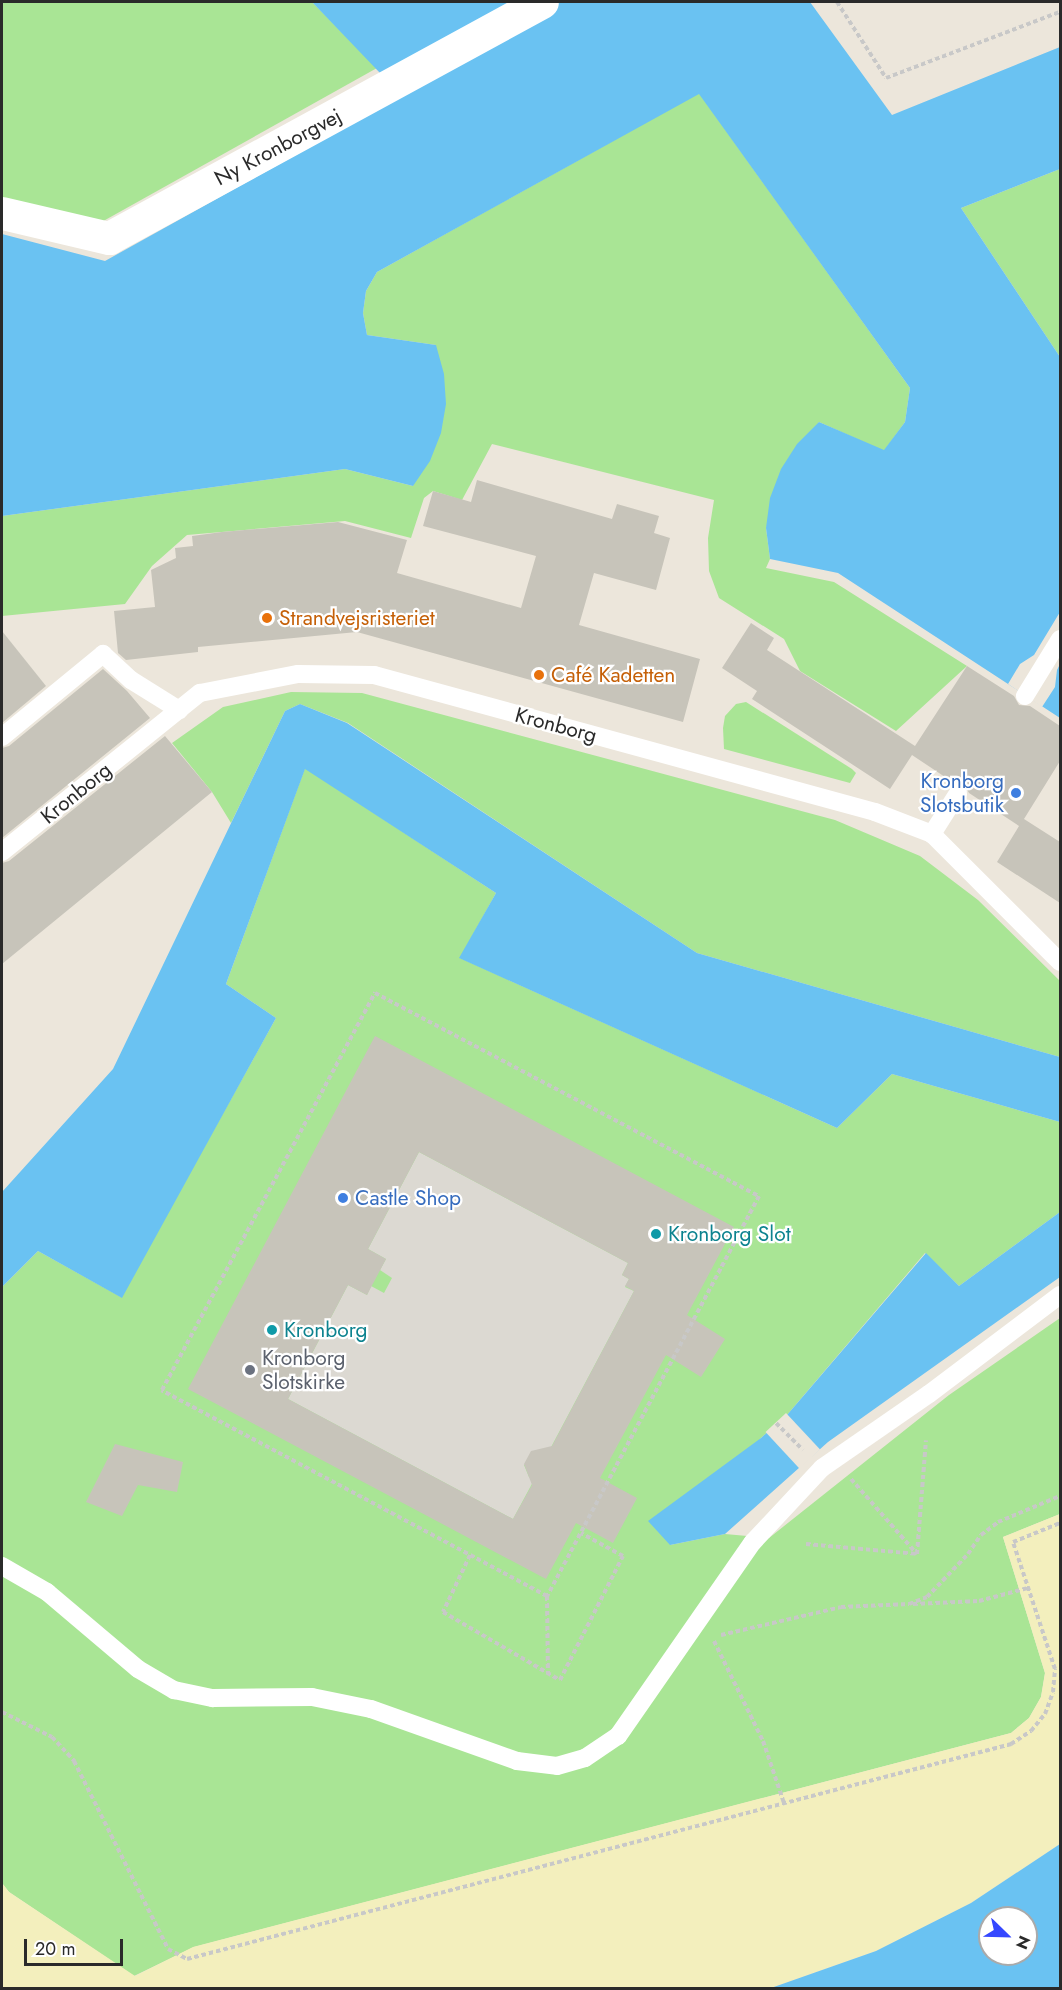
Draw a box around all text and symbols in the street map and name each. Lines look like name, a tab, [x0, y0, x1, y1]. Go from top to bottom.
street label: Ny Kronborgvej	[210, 103, 346, 191]
place label: Strandvejsristeriet	[279, 605, 435, 631]
marker: Strandvejsristeriet	[260, 611, 274, 625]
place label: Café Kadetten	[551, 662, 675, 688]
marker: Café Kadetten	[532, 668, 546, 682]
street label: Kronborg	[512, 702, 600, 748]
street label: Kronborg	[36, 757, 116, 829]
place label: Kronborg Slotsbutik	[920, 768, 1004, 818]
marker: Kronborg Slotsbutik	[1009, 786, 1023, 800]
place label: Castle Shop	[355, 1185, 461, 1211]
marker: Castle Shop	[336, 1191, 350, 1205]
place label: Kronborg Slot	[668, 1221, 791, 1247]
marker: Kronborg Slot	[649, 1227, 663, 1241]
place label: Kronborg	[284, 1317, 368, 1343]
marker: Kronborg	[265, 1323, 279, 1337]
place label: Kronborg Slotskirke	[262, 1345, 346, 1395]
marker: Kronborg Slotskirke	[243, 1363, 257, 1377]
north arrow	[978, 1906, 1038, 1966]
scale bar	[27, 1927, 126, 1965]
text: N	[1010, 1932, 1036, 1953]
text: 20 m	[35, 1936, 75, 1962]

